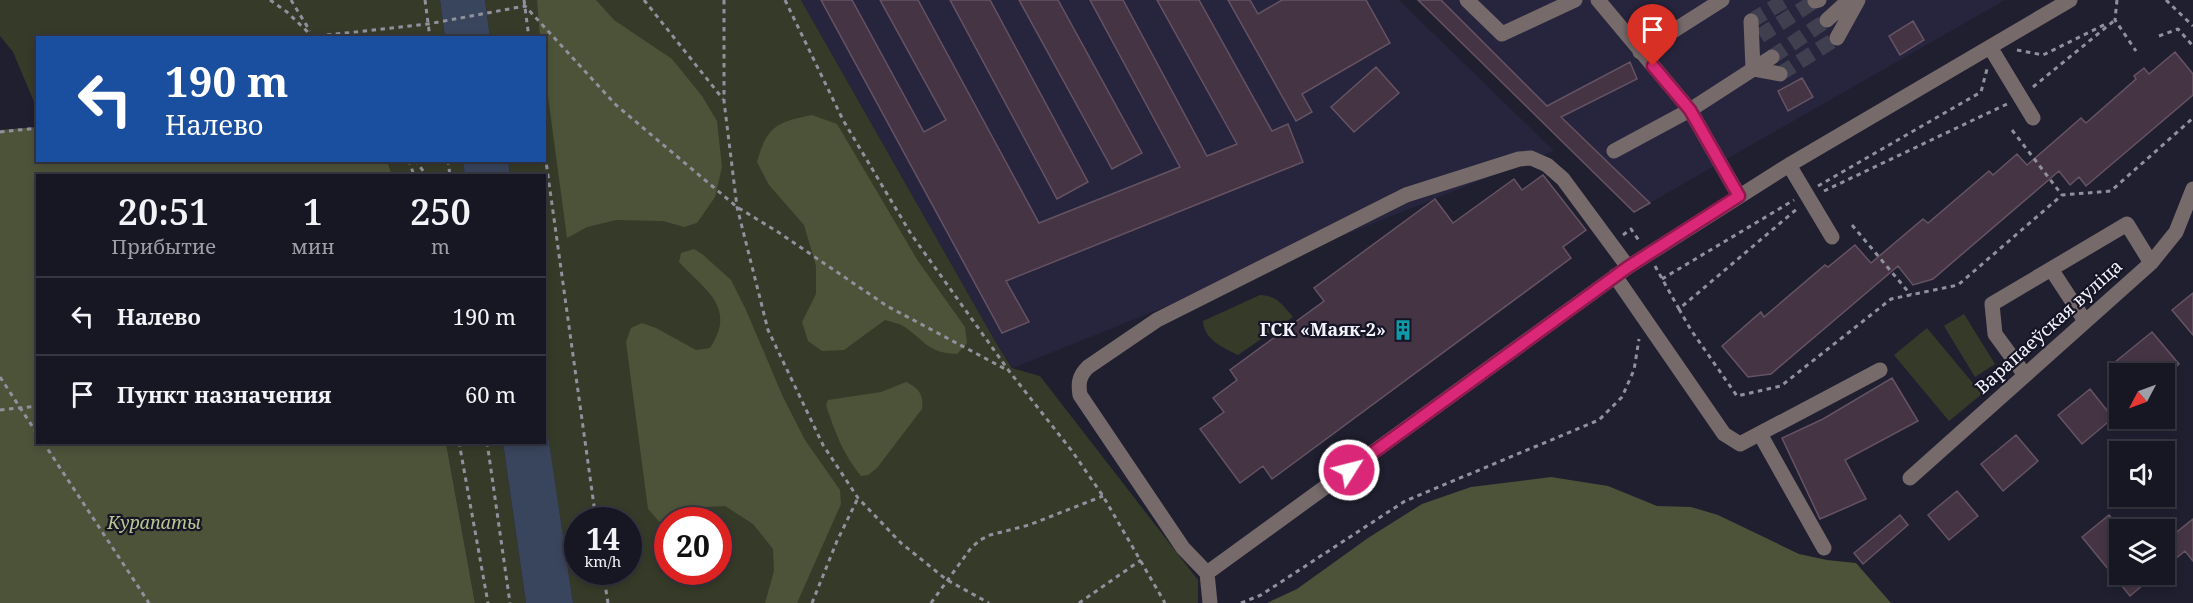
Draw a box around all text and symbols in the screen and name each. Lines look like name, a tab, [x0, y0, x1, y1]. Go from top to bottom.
pin	[1627, 4, 1678, 66]
icon: arrive	[1636, 13, 1669, 46]
text: 190 m	[165, 52, 289, 109]
icon: left	[66, 60, 144, 138]
text: Налево	[165, 106, 263, 143]
text: 20:51	[118, 187, 210, 236]
text: 1	[303, 187, 323, 236]
text: 250	[410, 187, 471, 236]
text: Прибытие	[111, 233, 216, 260]
text: мин	[291, 233, 335, 260]
text: m	[431, 233, 450, 260]
street label: Варапаеўская вуліца	[1970, 254, 2127, 399]
icon: left	[66, 300, 99, 333]
text: Налево	[117, 301, 201, 331]
text: 190 m	[453, 301, 516, 331]
place label: ГСК «Маяк-2»	[1260, 317, 1386, 341]
building icon: ГСК «Маяк-2»	[1391, 318, 1415, 342]
north arrow	[2109, 363, 2175, 429]
map controls	[2109, 363, 2175, 585]
icon: arrive	[66, 378, 99, 411]
text: Пункт назначения	[117, 379, 331, 409]
text: 60 m	[465, 379, 516, 409]
position arrow	[1317, 438, 1381, 502]
button: sound	[2109, 441, 2175, 507]
speed limit sign: 20	[654, 507, 732, 585]
park label: Курапаты	[106, 510, 201, 534]
text: 14	[586, 518, 620, 559]
button: layers	[2109, 519, 2175, 585]
text: km/h	[585, 551, 621, 571]

